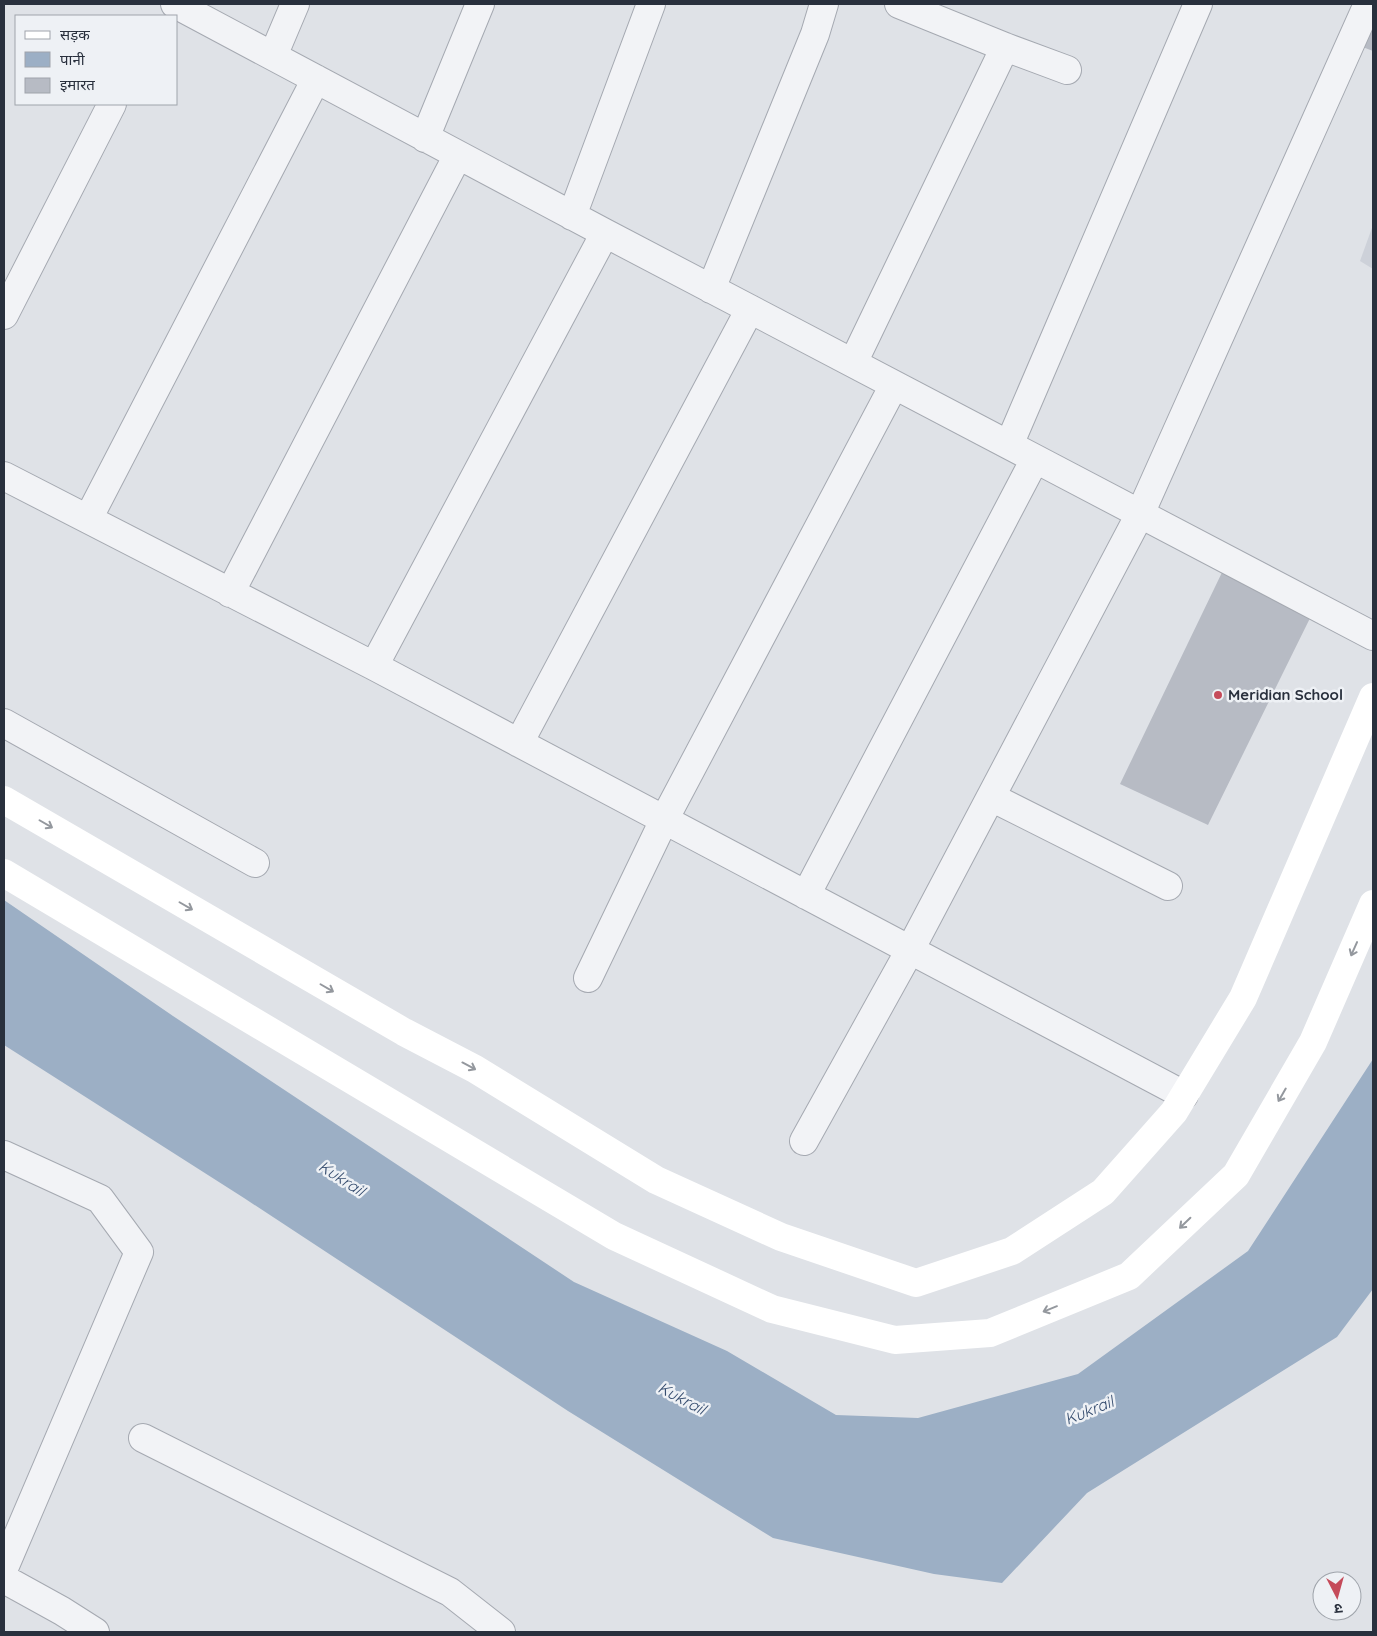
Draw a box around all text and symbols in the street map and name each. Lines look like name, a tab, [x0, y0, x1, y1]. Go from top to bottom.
legend	[15, 15, 178, 105]
text: सड़क	[60, 25, 90, 44]
text: पानी	[60, 50, 86, 69]
text: इमारत	[60, 75, 95, 94]
place label: Meridian School	[1228, 685, 1343, 704]
marker: Meridian School	[1212, 689, 1224, 701]
one-way arrow	[38, 820, 52, 830]
one-way arrow	[179, 901, 194, 911]
one-way arrow	[1348, 941, 1358, 956]
one-way arrow	[319, 983, 334, 993]
one-way arrow	[462, 1061, 477, 1071]
one-way arrow	[1277, 1087, 1287, 1101]
water label: Kukrail	[315, 1156, 371, 1202]
one-way arrow	[1179, 1217, 1192, 1229]
one-way arrow	[1043, 1304, 1058, 1314]
water label: Kukrail	[655, 1377, 711, 1420]
water label: Kukrail	[1062, 1390, 1119, 1429]
north arrow	[1312, 1571, 1362, 1621]
text: उ	[1333, 1600, 1343, 1618]

